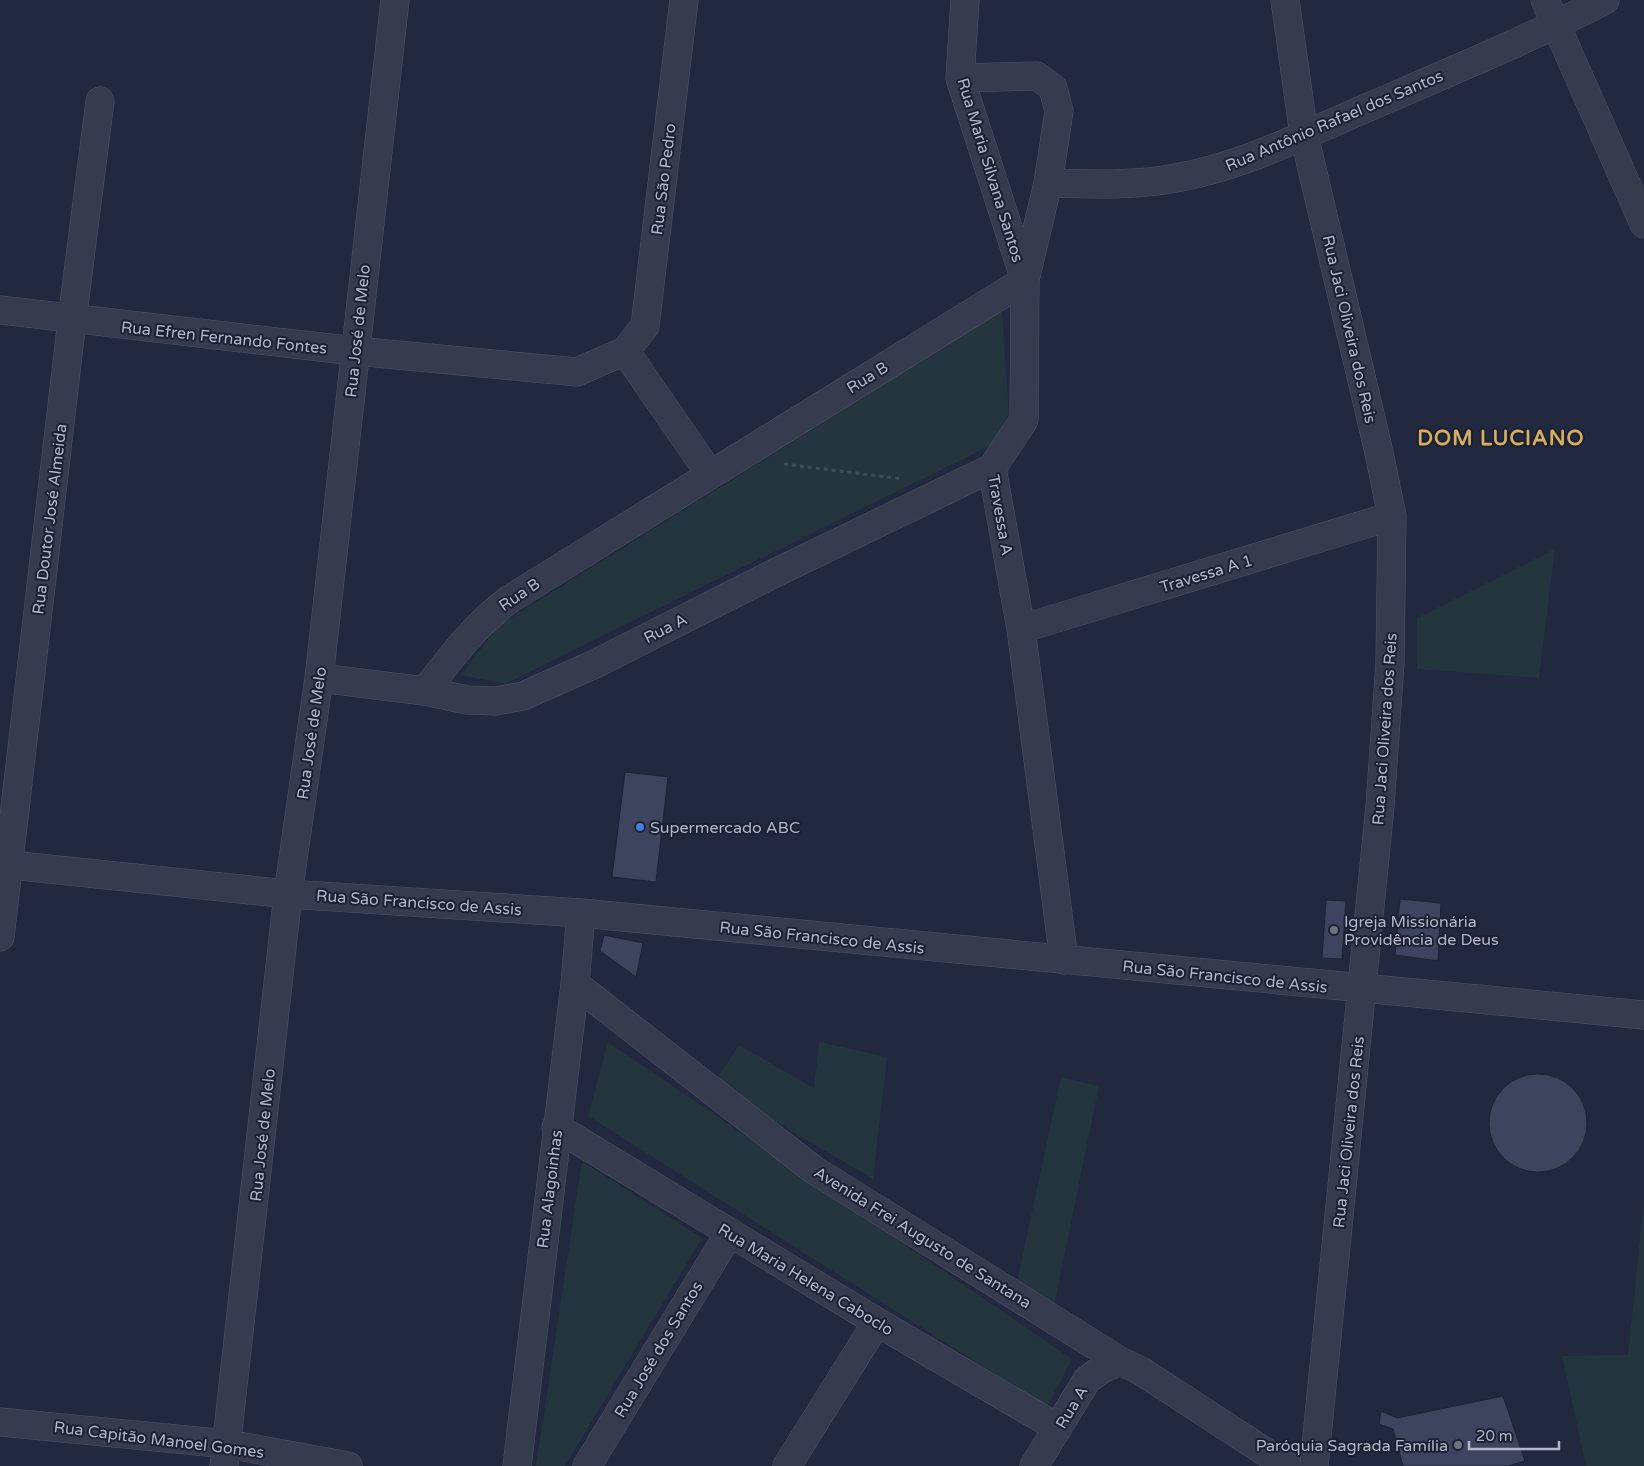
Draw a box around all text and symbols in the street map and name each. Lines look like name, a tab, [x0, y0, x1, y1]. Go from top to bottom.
street label: Rua Antônio Rafael dos Santos	[1222, 66, 1446, 176]
street label: Rua Maria Silvana Santos	[952, 76, 1028, 265]
street label: Rua São Pedro	[647, 122, 681, 236]
street label: Rua Jaci Oliveira dos Reis	[1318, 233, 1380, 425]
street label: Rua José de Melo	[341, 264, 375, 399]
street label: Rua Efren Fernando Fontes	[120, 317, 328, 359]
street label: Rua B	[843, 357, 892, 398]
street label: Rua Doutor José Almeida	[28, 423, 72, 616]
district label: DOM LUCIANO	[1417, 426, 1585, 451]
street label: Travessa A	[983, 473, 1017, 557]
street label: Travessa A 1	[1158, 550, 1255, 598]
street label: Rua B	[495, 574, 544, 616]
street label: Rua A	[640, 609, 691, 648]
street label: Rua Jaci Oliveira dos Reis	[1368, 632, 1402, 826]
street label: Rua José de Melo	[293, 666, 331, 801]
place label: Supermercado ABC	[650, 818, 800, 838]
marker: Supermercado ABC	[634, 821, 646, 833]
street label: Rua São Francisco de Assis	[315, 886, 522, 920]
place label: Igreja Missionária Providência de Deus	[1344, 912, 1499, 950]
street label: Rua São Francisco de Assis	[718, 917, 925, 959]
marker: Igreja Missionária Providência de Deus	[1328, 924, 1340, 936]
street label: Rua São Francisco de Assis	[1121, 956, 1328, 998]
street label: Rua Jaci Oliveira dos Reis	[1329, 1035, 1369, 1229]
street label: Rua José de Melo	[246, 1068, 280, 1203]
street label: Rua Alagoinhas	[533, 1129, 567, 1249]
street label: Avenida Frei Augusto de Santana	[810, 1162, 1035, 1313]
street label: Rua Maria Helena Caboclo	[714, 1220, 897, 1340]
street label: Rua José dos Santos	[610, 1278, 708, 1421]
street label: Rua A	[1051, 1383, 1092, 1432]
street label: Rua Capitão Manoel Gomes	[53, 1417, 265, 1463]
scale bar	[1469, 1418, 1559, 1450]
text: 20 m	[1476, 1427, 1513, 1445]
place label: Paróquia Sagrada Família	[1256, 1436, 1448, 1456]
marker: Paróquia Sagrada Família	[1452, 1439, 1464, 1451]

